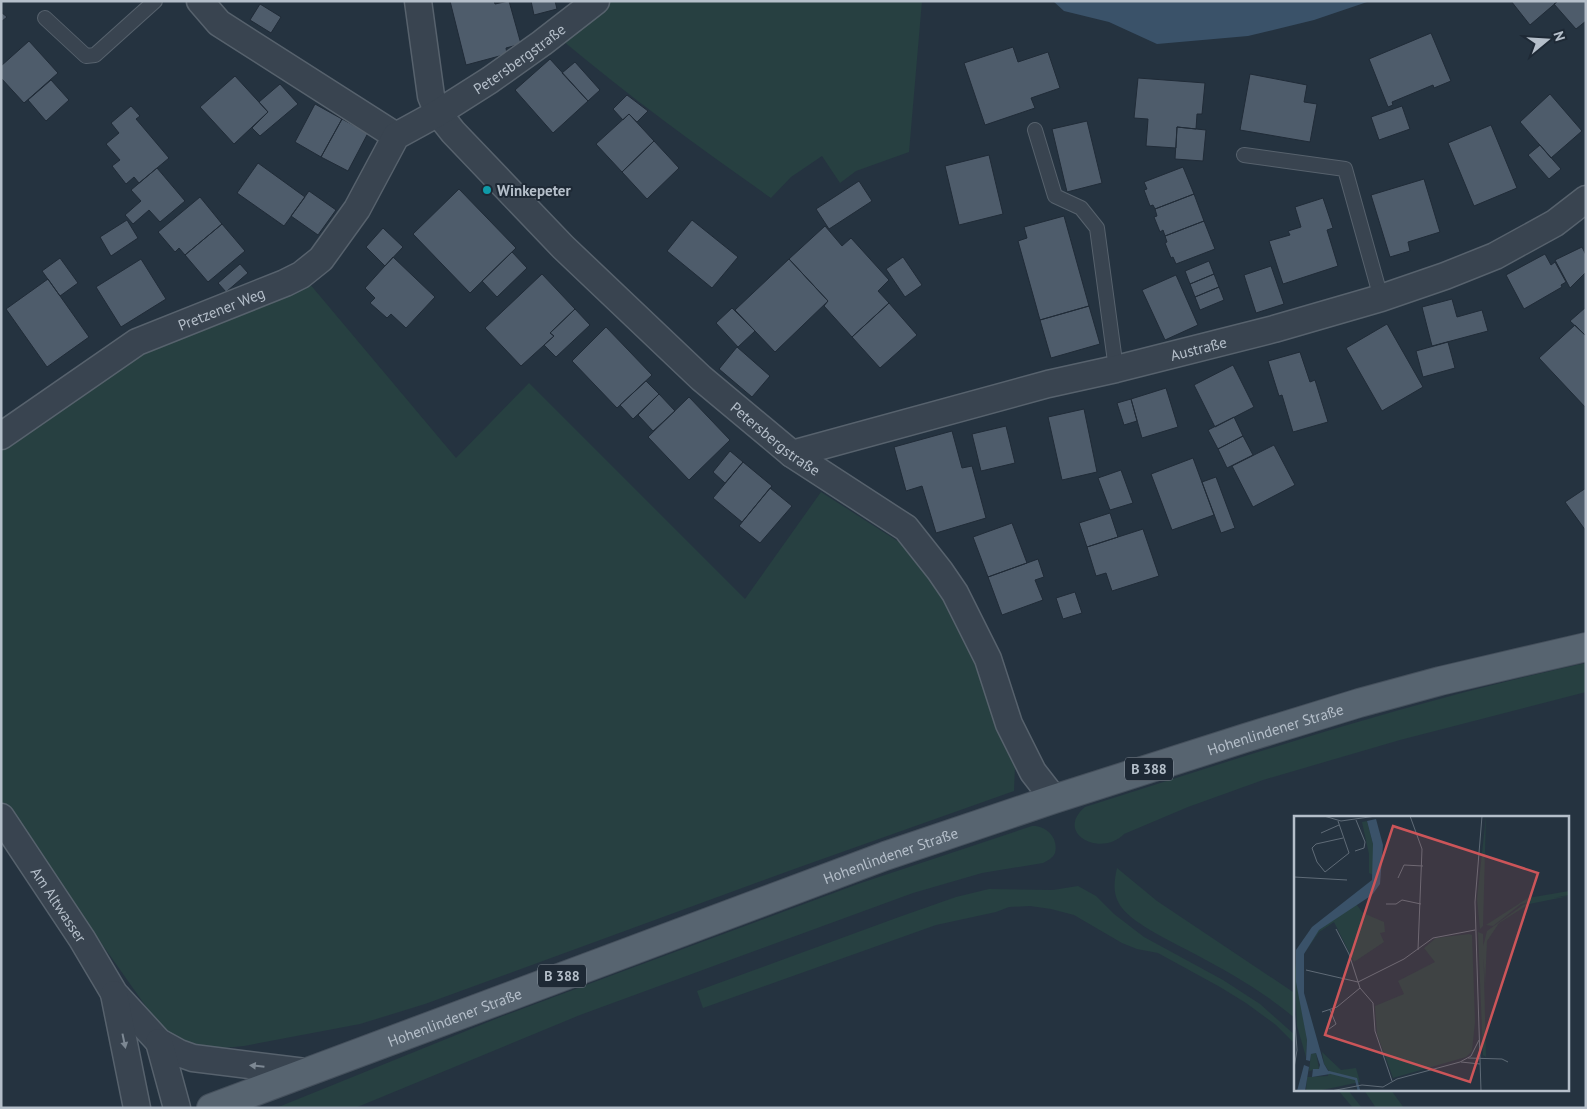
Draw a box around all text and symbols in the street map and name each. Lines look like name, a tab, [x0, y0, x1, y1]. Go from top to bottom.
north arrow	[1522, 15, 1572, 65]
street label: Petersbergstraße	[469, 19, 569, 98]
text: N	[1549, 29, 1569, 43]
place label: Winkepeter	[497, 181, 571, 200]
marker: Winkepeter	[481, 184, 493, 196]
street label: Pretzener Weg	[175, 283, 267, 334]
street label: Austraße	[1168, 332, 1229, 364]
street label: Petersbergstraße	[727, 397, 824, 479]
street label: Hohenlindener Straße	[1205, 699, 1346, 759]
road number: B 388	[1125, 758, 1173, 781]
inset map	[1294, 816, 1570, 1092]
street label: Hohenlindener Straße	[820, 823, 960, 888]
street label: Am Altwasser	[27, 863, 91, 946]
road number: B 388	[538, 964, 586, 988]
street label: Hohenlindener Straße	[385, 983, 524, 1051]
one-way arrow	[120, 1033, 128, 1049]
one-way arrow	[249, 1062, 265, 1070]

